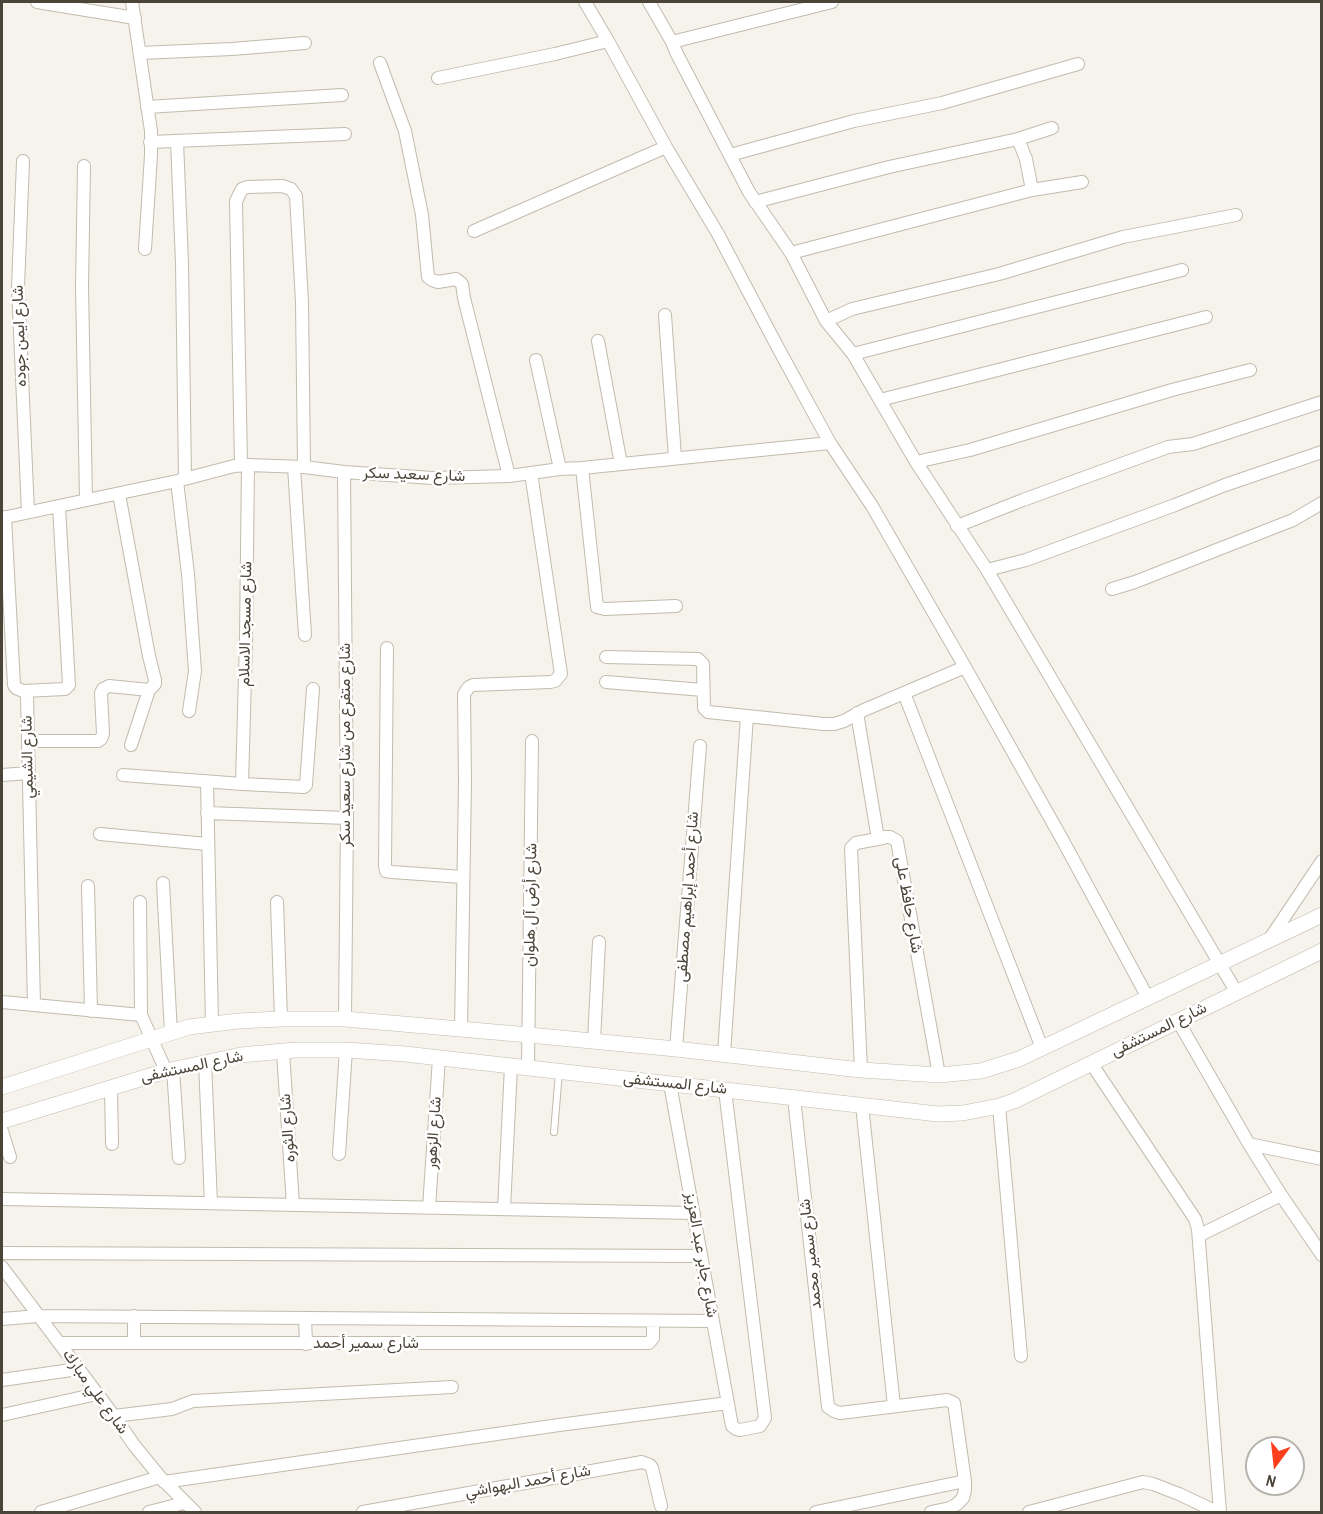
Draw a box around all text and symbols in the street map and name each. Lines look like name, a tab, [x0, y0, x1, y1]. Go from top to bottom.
street label: شارع ايمن جوده	[9, 285, 31, 387]
street label: شارع سعيد سكر	[362, 464, 466, 486]
street label: شارع مسجد الاسلام	[235, 561, 257, 687]
street label: شارع متفرع من شارع سعيد سكر	[336, 643, 356, 847]
street label: شارع الشيمي	[18, 715, 38, 799]
street label: شارع أحمد إبراهيم مصطفى	[672, 811, 704, 983]
street label: شارع أرض آل هلوان	[520, 843, 542, 967]
street label: شارع حافظ على	[890, 855, 926, 955]
street label: شارع المستشفى	[1108, 998, 1210, 1062]
street label: شارع المستشفى	[139, 1047, 245, 1087]
street label: شارع المستشفى	[622, 1069, 728, 1099]
street label: شارع الثوره	[276, 1093, 300, 1163]
street label: شارع الزهور	[422, 1096, 446, 1170]
street label: شارع جابر عبد العزيز	[681, 1191, 721, 1319]
street label: شارع سمير محمد	[796, 1198, 826, 1310]
street label: شارع سمير أحمد	[313, 1334, 419, 1354]
street label: شارع علي مبارك	[58, 1346, 132, 1438]
north arrow	[1245, 1436, 1305, 1496]
street label: شارع أحمد البهواشي	[464, 1461, 592, 1503]
text: N	[1263, 1470, 1278, 1493]

